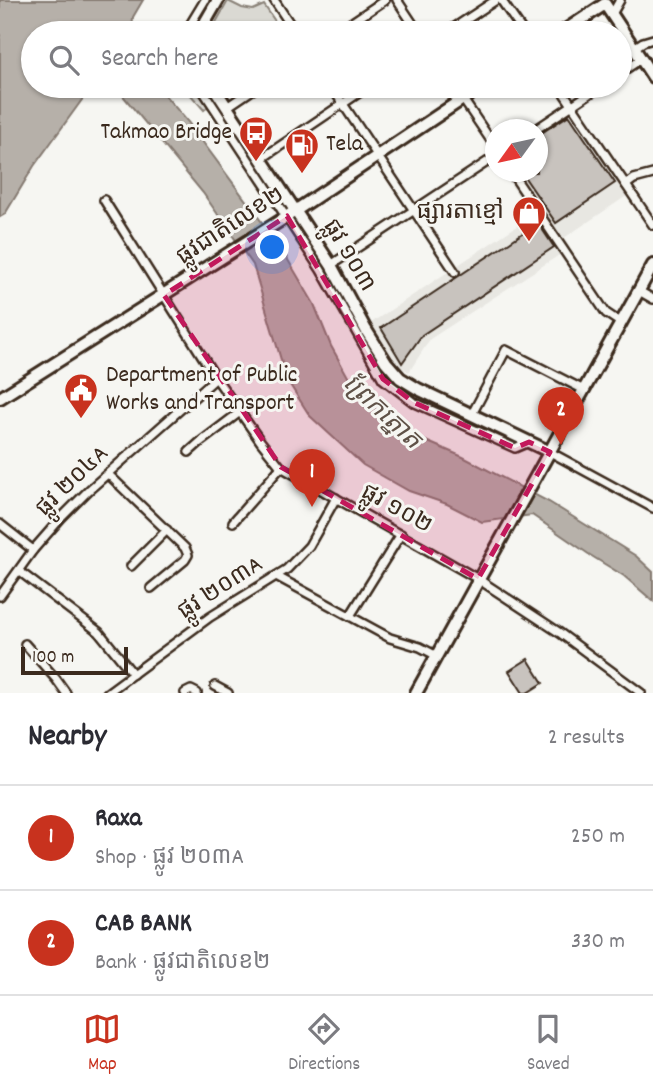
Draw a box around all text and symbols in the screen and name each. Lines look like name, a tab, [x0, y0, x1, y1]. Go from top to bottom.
search box	[21, 21, 632, 98]
icon: search	[45, 41, 83, 79]
text: Search here	[101, 41, 219, 78]
bus stop icon: Takmao Bridge	[237, 114, 275, 163]
place label: Takmao Bridge	[100, 116, 232, 150]
north arrow	[485, 119, 548, 182]
fuel station icon: Tela	[283, 126, 321, 175]
place label: Tela	[326, 128, 364, 162]
street label: ផ្លូវជាតិលេខ២	[170, 179, 293, 277]
shop icon: ផ្សារតាខ្មៅ	[510, 194, 548, 243]
place label: ផ្សារតាខ្មៅ	[417, 196, 504, 230]
street label: ផ្លូវ ១០៣	[311, 213, 383, 300]
your location	[255, 230, 289, 264]
place label: Department of Public Works and Transport	[106, 359, 298, 421]
water label: ព្រែកត្នោត	[333, 367, 430, 460]
public building icon: Department of Public Works and Transport	[62, 371, 100, 420]
pin: 2	[538, 387, 584, 445]
street label: ផ្លូវ ២០៤A	[29, 438, 119, 527]
pin: 1	[289, 449, 335, 507]
street label: ផ្លូវ ១០២	[353, 476, 438, 545]
street label: ផ្លូវ ២០៣A	[172, 549, 272, 631]
scale bar	[21, 644, 128, 676]
text: 100 m	[32, 645, 74, 672]
text: Nearby	[28, 717, 106, 760]
text: 2 results	[548, 722, 625, 755]
text: Raxa	[95, 801, 142, 838]
text: 1	[48, 821, 54, 854]
text: 250 m	[571, 821, 625, 854]
text: Shop · ផ្លូវ ២០៣A	[95, 842, 244, 875]
text: CAB BANK	[95, 906, 192, 943]
text: 2	[46, 926, 56, 959]
text: 330 m	[571, 926, 625, 959]
text: Bank · ផ្លូវជាតិលេខ២	[95, 947, 270, 980]
tab: Map	[83, 1010, 121, 1079]
tab: Directions	[288, 1010, 360, 1079]
tab: Saved	[527, 1010, 570, 1079]

